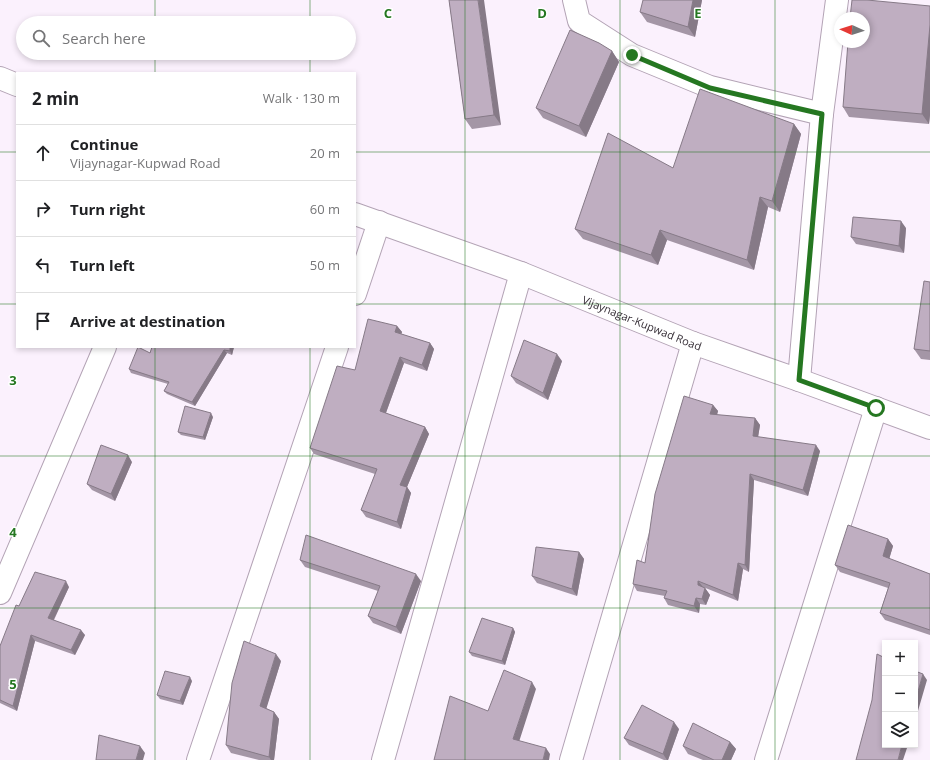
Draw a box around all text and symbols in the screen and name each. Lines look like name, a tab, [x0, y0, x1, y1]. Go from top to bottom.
text: C	[384, 4, 392, 22]
text: D	[537, 4, 547, 22]
text: E	[694, 4, 702, 22]
north arrow	[834, 12, 870, 48]
search box	[16, 16, 356, 60]
icon: search	[30, 27, 52, 49]
text: Search here	[62, 28, 146, 48]
route end	[623, 46, 641, 64]
text: 2 min	[32, 87, 79, 110]
text: Walk · 130 m	[263, 89, 340, 107]
text: Continue	[70, 134, 138, 154]
icon: ahead	[32, 142, 54, 164]
text: 20 m	[310, 144, 340, 162]
text: Vijaynagar-Kupwad Road	[70, 154, 221, 172]
icon: right	[32, 198, 54, 220]
text: Turn right	[70, 199, 145, 219]
text: 60 m	[310, 200, 340, 218]
icon: left	[32, 254, 54, 276]
text: Turn left	[70, 255, 135, 275]
text: 50 m	[310, 256, 340, 274]
street label: Vijaynagar-Kupwad Road	[580, 291, 704, 353]
icon: arrive	[32, 310, 54, 332]
text: Arrive at destination	[70, 311, 225, 331]
text: 3	[9, 371, 17, 389]
route start	[867, 399, 885, 417]
text: 4	[9, 523, 17, 541]
map controls	[882, 640, 918, 748]
button: +	[882, 640, 918, 676]
text: 5	[9, 675, 17, 693]
button: −	[882, 676, 918, 712]
button: layers	[882, 712, 918, 748]

